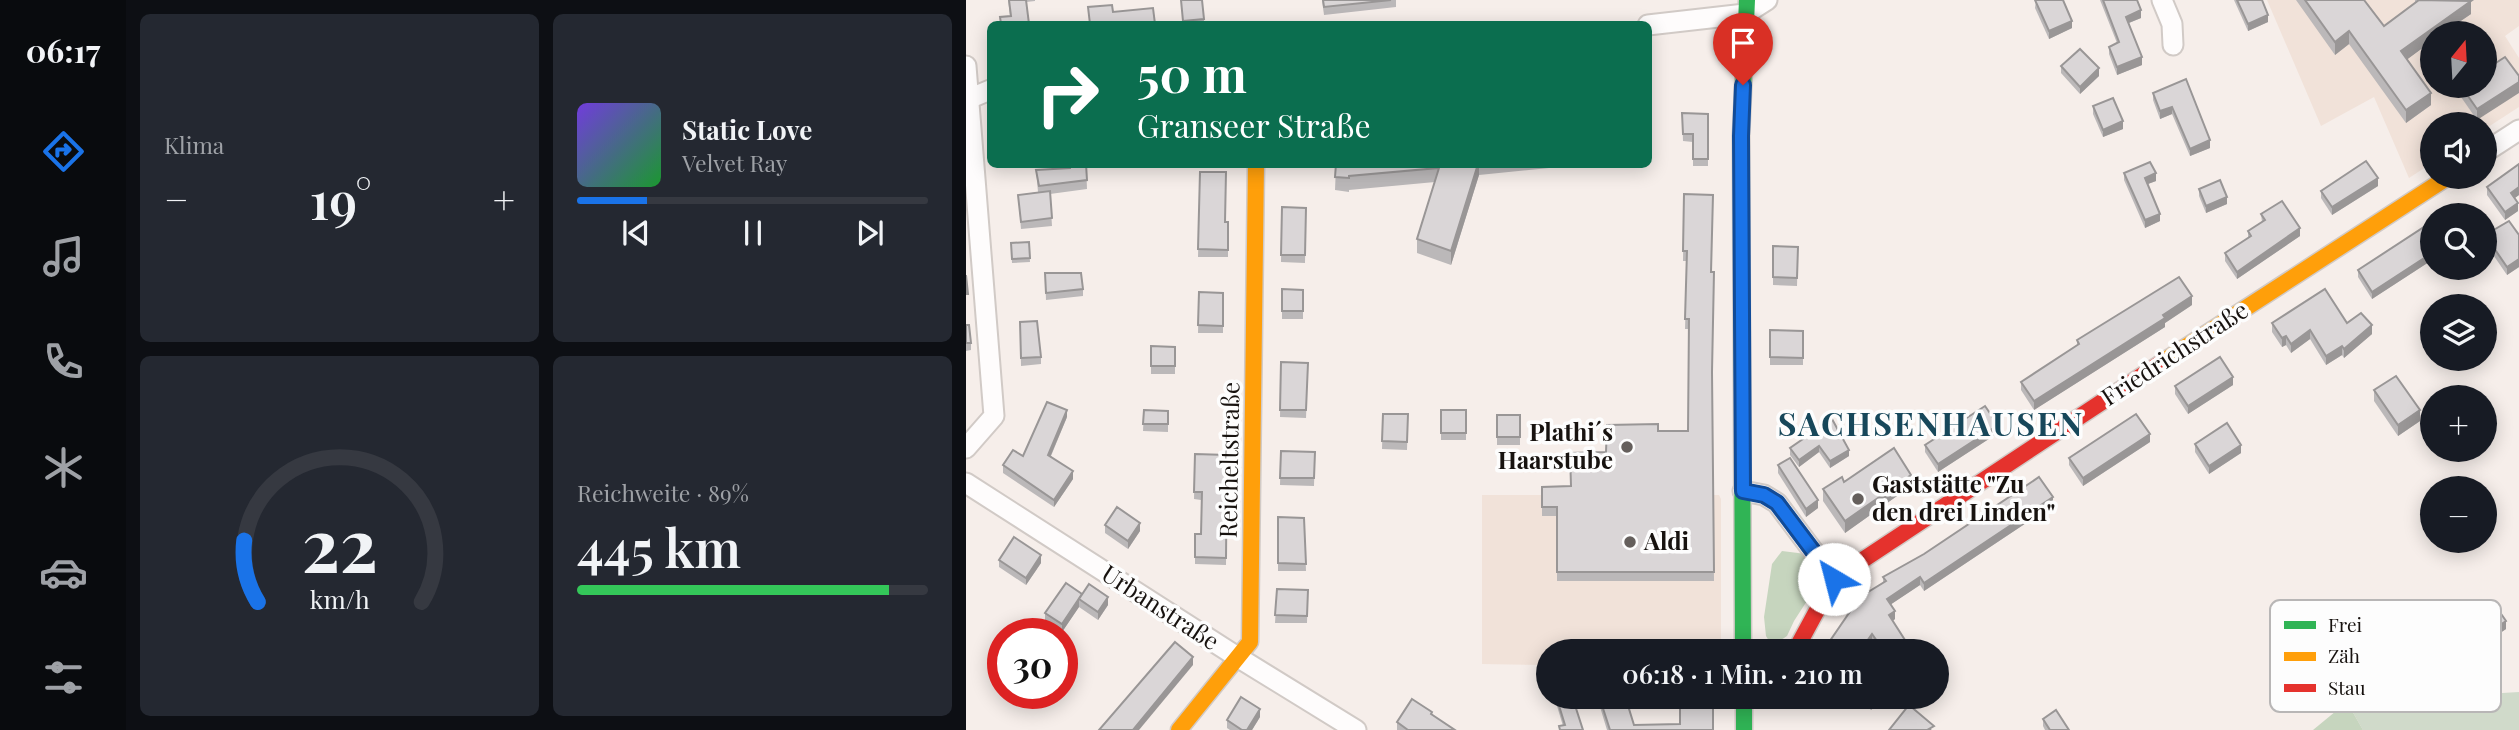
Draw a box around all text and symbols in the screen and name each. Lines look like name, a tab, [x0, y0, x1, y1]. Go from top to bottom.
pin	[1713, 13, 1773, 85]
north arrow	[2420, 21, 2497, 98]
map controls	[2420, 21, 2497, 553]
icon: arrive	[1724, 24, 1762, 62]
text: 06:17	[26, 28, 100, 71]
text: 50 m	[1137, 40, 1247, 105]
icon: right	[1022, 49, 1113, 140]
text: Granseer Straße	[1137, 103, 1371, 146]
text: Static Love	[682, 112, 812, 147]
button: sound	[2420, 112, 2497, 189]
icon: directions	[39, 127, 88, 176]
text: Klima	[164, 129, 224, 160]
text: Velvet Ray	[682, 147, 787, 178]
text: 19°	[309, 164, 372, 233]
text: −	[164, 173, 189, 224]
text: +	[493, 173, 515, 224]
button: search	[2420, 203, 2497, 280]
icon: previous	[617, 214, 655, 252]
icon: pause	[734, 214, 772, 252]
icon: next	[851, 214, 889, 252]
icon: music	[39, 232, 88, 281]
street label: Friedrichstraße	[2094, 293, 2253, 412]
button: layers	[2420, 294, 2497, 371]
icon: phone	[39, 337, 88, 386]
street label: Reicheltstraße	[1211, 382, 1245, 538]
button: +	[2420, 385, 2497, 462]
district label: SACHSENHAUSEN	[1778, 401, 2084, 444]
place label: Plathi´s Haarstube	[1498, 415, 1613, 475]
marker: Plathi´s Haarstube	[1619, 439, 1635, 455]
icon: climate	[39, 443, 88, 492]
place label: Gaststätte "Zu den drei Linden"	[1872, 467, 2055, 527]
button: −	[2420, 476, 2497, 553]
text: Reichweite · 89%	[577, 477, 749, 508]
marker: Gaststätte "Zu den drei Linden"	[1850, 491, 1866, 507]
text: 22	[301, 493, 378, 590]
text: 445 km	[577, 512, 741, 581]
place label: Aldi	[1643, 524, 1690, 556]
marker: Aldi	[1622, 534, 1638, 550]
position arrow	[1797, 542, 1871, 616]
icon: car	[39, 548, 88, 597]
street label: Urbanstraße	[1096, 556, 1226, 656]
text: km/h	[310, 582, 370, 615]
legend	[2270, 600, 2501, 712]
text: Frei	[2328, 611, 2363, 637]
speed limit sign: 30	[987, 618, 1078, 709]
text: Zäh	[2328, 642, 2360, 668]
icon: filters	[39, 653, 88, 702]
text: 06:18 · 1 Min. · 210 m	[1622, 656, 1863, 691]
text: Stau	[2328, 674, 2366, 700]

